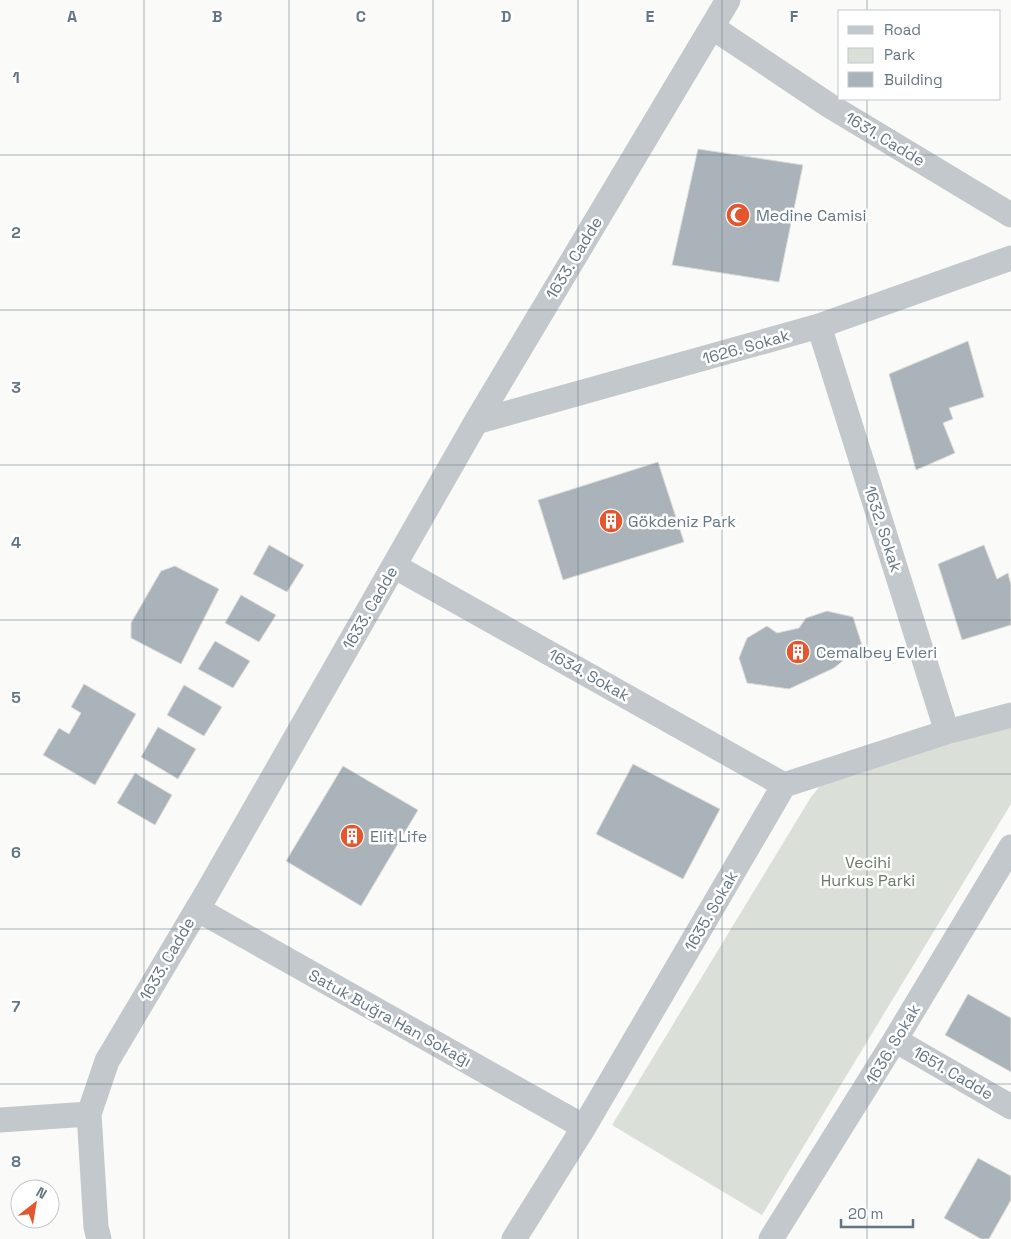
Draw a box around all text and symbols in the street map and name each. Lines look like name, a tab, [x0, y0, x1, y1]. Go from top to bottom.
text: A	[67, 6, 77, 27]
text: B	[212, 6, 222, 27]
text: C	[356, 6, 366, 27]
text: D	[501, 6, 511, 27]
text: E	[646, 6, 655, 27]
text: F	[790, 6, 799, 27]
legend	[838, 10, 1001, 100]
text: Road	[884, 20, 921, 39]
text: Park	[884, 45, 915, 64]
text: 1	[12, 67, 20, 88]
text: Building	[884, 70, 943, 89]
street label: 1631. Cadde	[841, 107, 929, 171]
mosque icon: Medine Camisi	[725, 202, 751, 228]
place label: Medine Camisi	[756, 205, 866, 226]
street label: 1633. Cadde	[541, 213, 607, 303]
text: 2	[11, 222, 21, 243]
street label: 1626. Sokak	[700, 324, 792, 369]
text: 3	[11, 377, 21, 398]
street label: 1632. Sokak	[859, 483, 907, 575]
building icon: Gökdeniz Park	[598, 508, 624, 534]
place label: Gökdeniz Park	[628, 511, 736, 532]
text: 4	[11, 532, 21, 553]
street label: 1633. Cadde	[338, 563, 402, 653]
building icon: Cemalbey Evleri	[785, 639, 811, 665]
place label: Cemalbey Evleri	[816, 642, 937, 663]
street label: 1634. Sokak	[545, 644, 634, 706]
text: 5	[11, 687, 21, 708]
building icon: Elit Life	[339, 823, 365, 849]
place label: Elit Life	[370, 826, 427, 847]
text: 6	[11, 842, 21, 863]
park label: Vecihi Hurkus Parki	[821, 852, 915, 891]
street label: 1635. Sokak	[680, 867, 743, 955]
street label: 1633. Cadde	[135, 914, 199, 1004]
street label: Satuk Buğra Han Sokağı	[305, 964, 475, 1072]
text: 7	[12, 996, 21, 1017]
street label: 1636. Sokak	[861, 1000, 925, 1088]
street label: 1651. Cadde	[909, 1042, 997, 1104]
text: 8	[11, 1151, 21, 1172]
north arrow	[10, 1179, 60, 1229]
text: N	[33, 1183, 50, 1203]
scale bar	[841, 1196, 914, 1228]
text: 20 m	[848, 1204, 883, 1223]

